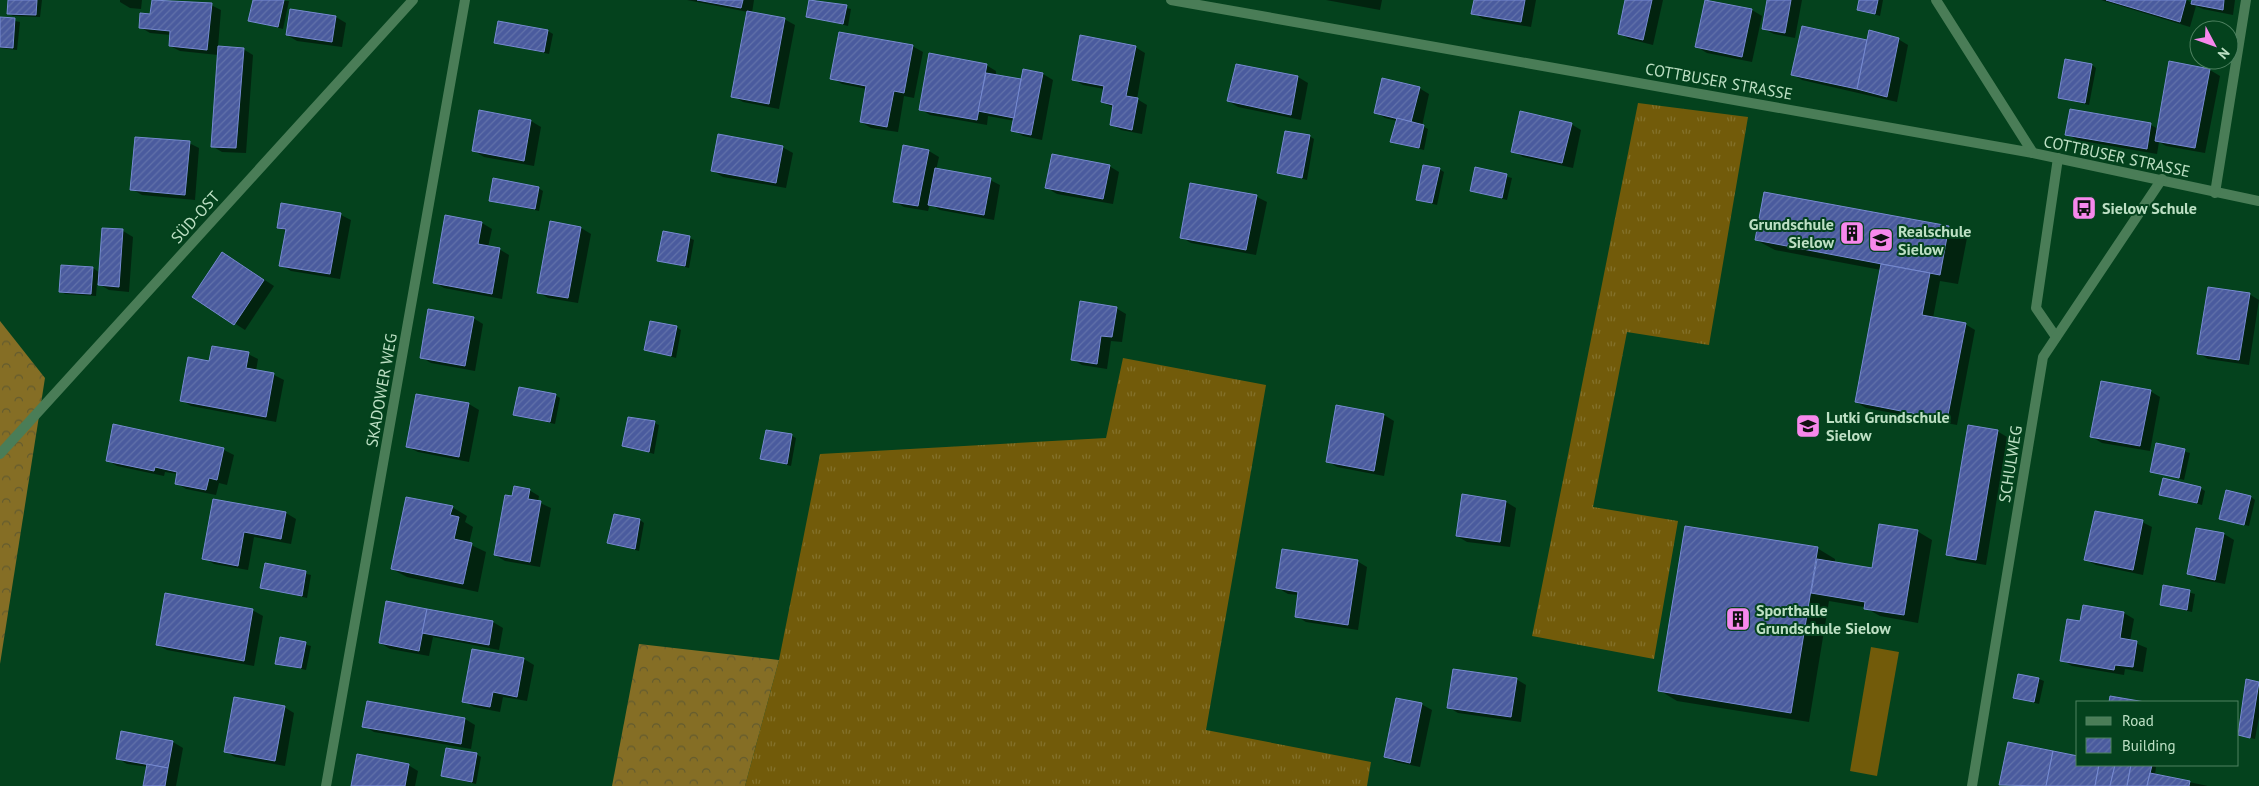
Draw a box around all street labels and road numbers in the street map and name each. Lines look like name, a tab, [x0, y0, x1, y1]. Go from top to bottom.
street label: COTTBUSER STRASSE	[1644, 58, 1794, 104]
street label: COTTBUSER STRASSE	[2042, 131, 2192, 181]
street label: SÜD-OST	[166, 187, 224, 247]
street label: SKADOWER WEG	[361, 332, 401, 448]
street label: SCHULWEG	[1994, 424, 2026, 504]

